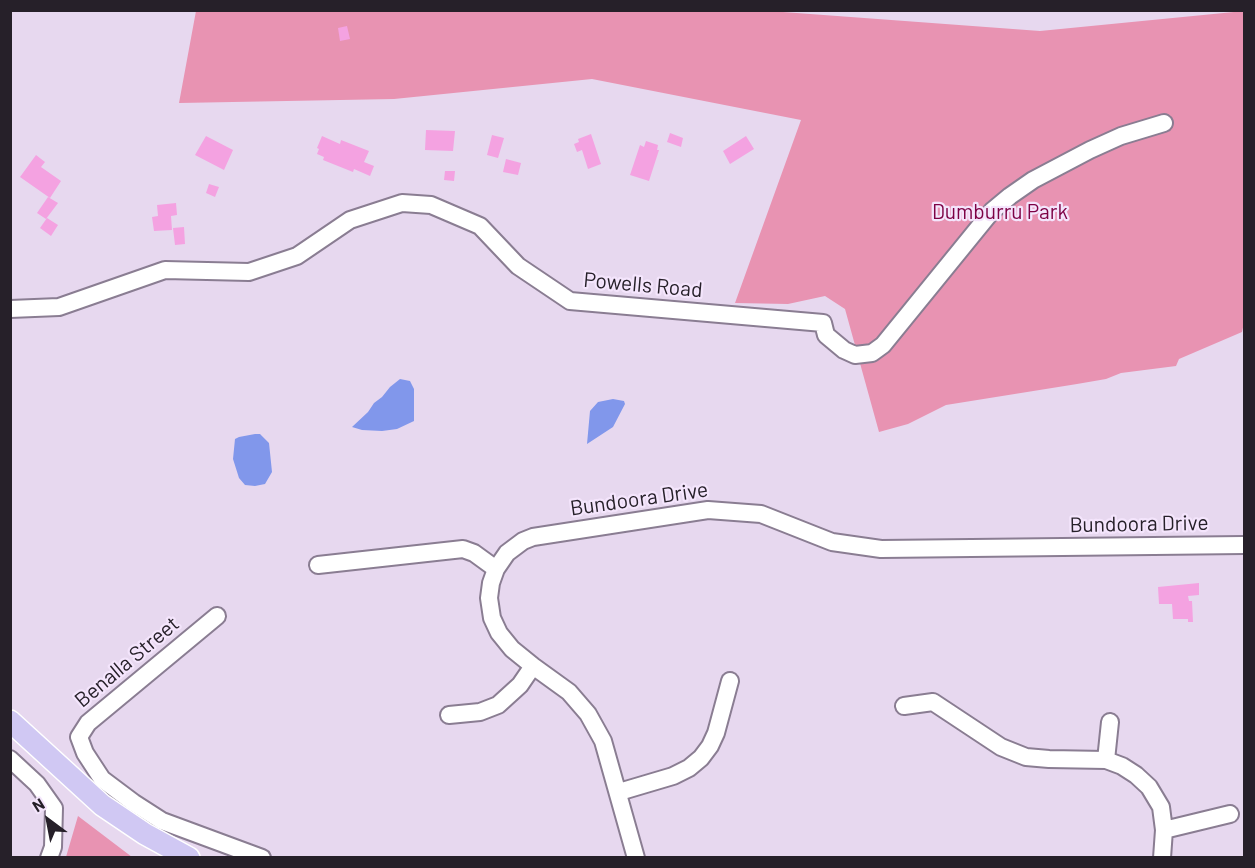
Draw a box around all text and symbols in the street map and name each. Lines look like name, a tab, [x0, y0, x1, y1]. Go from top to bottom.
park label: Dumburru Park	[932, 199, 1068, 225]
street label: Powells Road	[582, 267, 704, 303]
street label: Bundoora Drive	[568, 477, 710, 521]
street label: Bundoora Drive	[1069, 510, 1209, 538]
street label: Benalla Street	[70, 611, 184, 713]
north arrow	[18, 790, 78, 850]
text: N	[29, 793, 48, 815]

